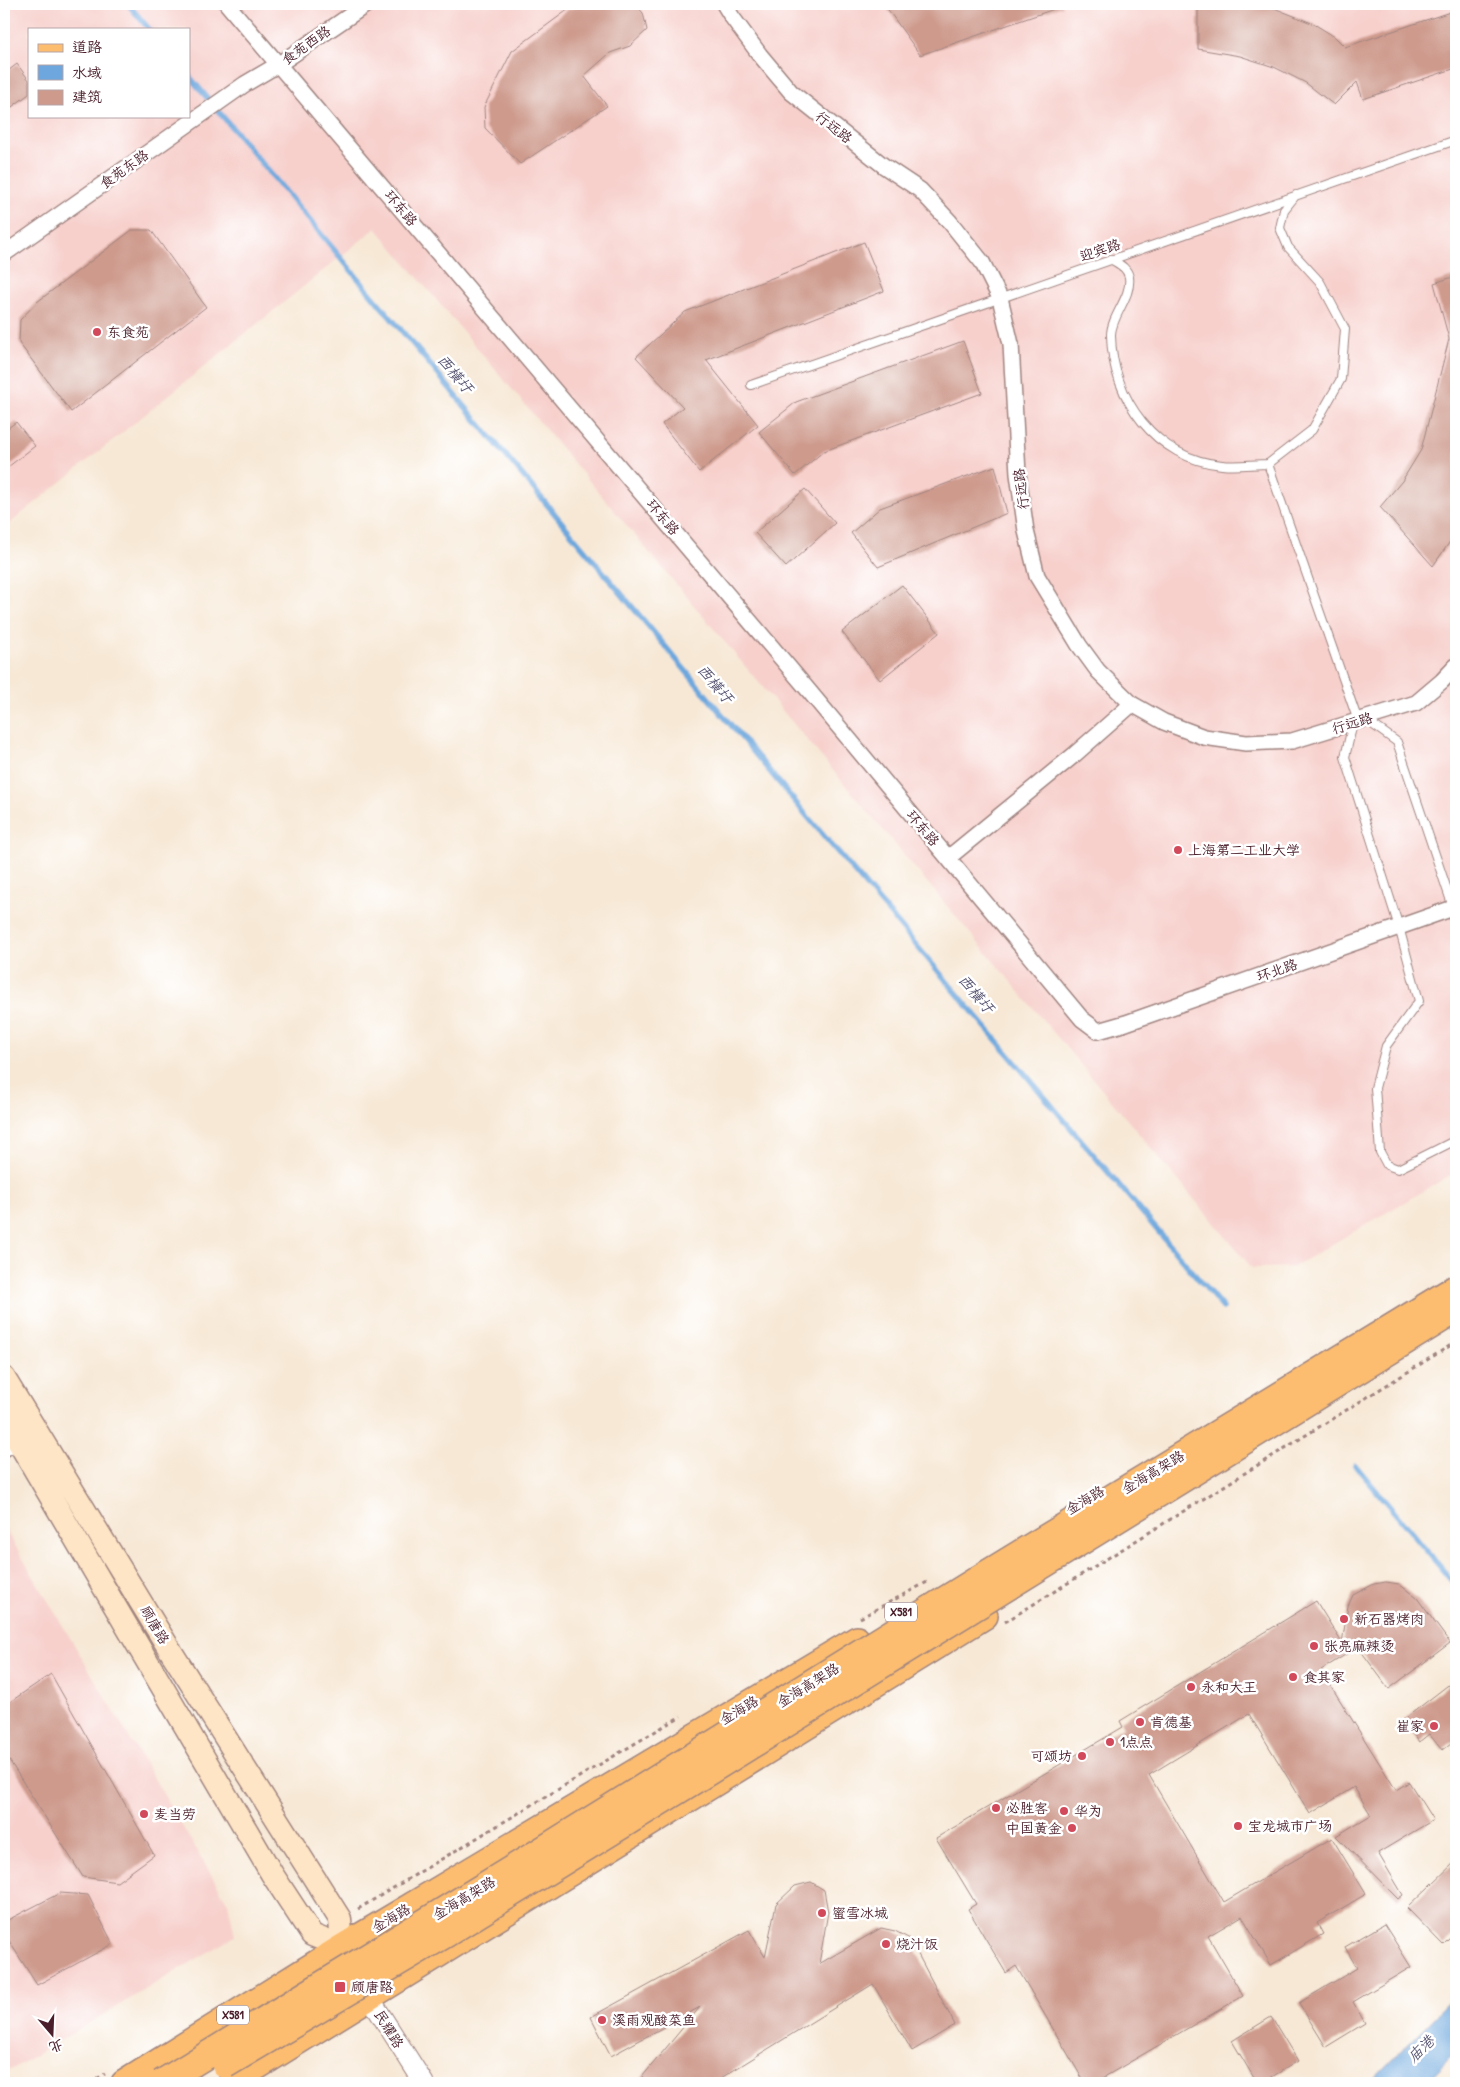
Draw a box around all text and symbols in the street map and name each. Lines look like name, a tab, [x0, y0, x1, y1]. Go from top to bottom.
street label: 食苑西路	[277, 21, 334, 68]
legend	[28, 28, 190, 118]
text: 道路	[72, 36, 102, 57]
text: 水域	[72, 62, 102, 83]
text: 建筑	[72, 86, 102, 107]
street label: 行远路	[812, 106, 857, 147]
street label: 食苑东路	[95, 145, 152, 192]
street label: 环东路	[381, 185, 422, 230]
street label: 迎宾路	[1077, 234, 1123, 265]
place label: 东食苑	[107, 322, 149, 341]
marker: 东食苑	[91, 326, 103, 338]
water label: 西横圩	[433, 350, 479, 399]
street label: 行远路	[1009, 467, 1032, 511]
street label: 环东路	[643, 494, 684, 539]
water label: 西横圩	[693, 660, 739, 709]
street label: 行远路	[1329, 707, 1375, 738]
street label: 环东路	[903, 805, 944, 850]
place label: 上海第二工业大学	[1188, 840, 1300, 859]
marker: 上海第二工业大学	[1172, 844, 1184, 856]
street label: 环北路	[1254, 954, 1300, 985]
water label: 西横圩	[954, 970, 1000, 1019]
street label: 金海高架路	[1118, 1445, 1188, 1498]
street label: 金海路	[1062, 1481, 1108, 1519]
street label: 顾唐路	[136, 1602, 174, 1648]
road number: X581	[885, 1602, 917, 1621]
place label: 新石器烤肉	[1354, 1609, 1424, 1628]
marker: 新石器烤肉	[1338, 1613, 1350, 1625]
place label: 张亮麻辣烫	[1324, 1636, 1394, 1655]
marker: 张亮麻辣烫	[1308, 1640, 1320, 1652]
street label: 金海高架路	[773, 1658, 842, 1711]
place label: 食其家	[1303, 1667, 1345, 1686]
marker: 食其家	[1287, 1671, 1299, 1683]
place label: 永和大王	[1201, 1677, 1257, 1696]
marker: 永和大王	[1185, 1681, 1197, 1693]
street label: 金海路	[716, 1691, 762, 1729]
place label: 肯德基	[1150, 1712, 1192, 1731]
marker: 肯德基	[1134, 1716, 1146, 1728]
place label: 崔家	[1396, 1716, 1424, 1735]
marker: 崔家	[1428, 1720, 1440, 1732]
place label: 1点点	[1120, 1732, 1153, 1751]
marker: 1点点	[1104, 1736, 1116, 1748]
place label: 可颂坊	[1030, 1746, 1072, 1765]
marker: 可颂坊	[1076, 1750, 1088, 1762]
place label: 必胜客	[1006, 1798, 1048, 1817]
place label: 华为	[1074, 1801, 1102, 1820]
marker: 必胜客	[990, 1802, 1002, 1814]
place label: 麦当劳	[154, 1804, 196, 1823]
marker: 华为	[1058, 1805, 1070, 1817]
marker: 麦当劳	[138, 1808, 150, 1820]
place label: 宝龙城市广场	[1248, 1816, 1332, 1835]
place label: 中国黄金	[1006, 1818, 1062, 1837]
marker: 宝龙城市广场	[1232, 1820, 1244, 1832]
marker: 中国黄金	[1066, 1822, 1078, 1834]
street label: 金海高架路	[429, 1871, 499, 1924]
street label: 金海路	[368, 1899, 414, 1937]
place label: 蜜雪冰城	[832, 1903, 888, 1922]
marker: 蜜雪冰城	[816, 1907, 828, 1919]
place label: 烧汁饭	[896, 1934, 938, 1953]
marker: 烧汁饭	[880, 1938, 892, 1950]
place label: 顾唐路	[351, 1977, 393, 1996]
marker: 顾唐路	[333, 1980, 347, 1994]
road number: X581	[217, 2006, 249, 2024]
street label: 民耀路	[370, 2006, 409, 2052]
north arrow	[28, 2010, 78, 2060]
place label: 溪雨观酸菜鱼	[612, 2010, 696, 2029]
marker: 溪雨观酸菜鱼	[596, 2014, 608, 2026]
water label: 庙港	[1403, 2029, 1440, 2067]
text: 北	[47, 2036, 66, 2058]

